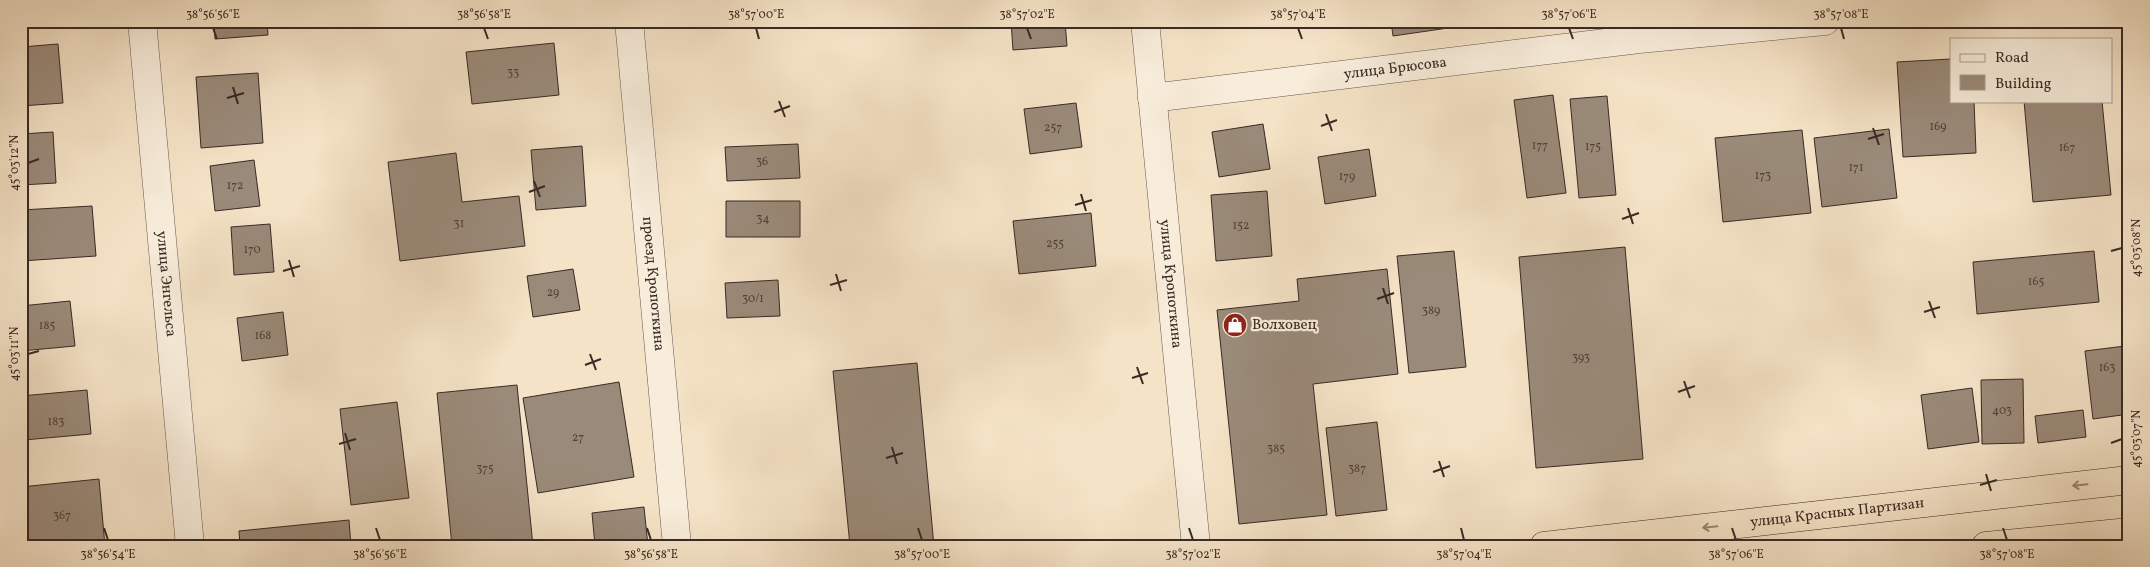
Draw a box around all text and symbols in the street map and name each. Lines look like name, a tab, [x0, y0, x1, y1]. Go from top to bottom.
text: 38°56'56"E	[186, 7, 240, 23]
text: 38°56'58"E	[457, 7, 511, 23]
text: 38°57'00"E	[728, 7, 784, 23]
text: 38°57'02"E	[999, 7, 1055, 23]
text: 38°57'04"E	[1270, 7, 1326, 23]
text: 38°57'06"E	[1541, 7, 1597, 23]
text: 38°57'08"E	[1813, 7, 1869, 23]
legend	[1950, 38, 2112, 102]
text: Road	[1995, 48, 2029, 69]
street label: улица Брюсова	[1342, 52, 1448, 85]
house number: 33	[507, 65, 519, 81]
text: Building	[1995, 74, 2052, 95]
house number: 169	[1930, 119, 1946, 135]
house number: 257	[1044, 120, 1062, 136]
text: 45°03'12"N	[7, 135, 23, 191]
house number: 177	[1532, 138, 1548, 154]
house number: 175	[1585, 139, 1601, 155]
house number: 167	[2059, 140, 2075, 156]
house number: 36	[756, 154, 768, 170]
house number: 171	[1848, 160, 1864, 176]
house number: 173	[1755, 168, 1771, 184]
house number: 179	[1339, 169, 1355, 185]
house number: 172	[227, 178, 243, 194]
house number: 34	[756, 211, 770, 227]
house number: 31	[454, 216, 464, 232]
street label: проезд Кропоткина	[636, 216, 670, 352]
street label: улица Кропоткина	[1154, 218, 1187, 349]
house number: 152	[1233, 218, 1249, 234]
text: 45°03'08"N	[2129, 219, 2145, 277]
street label: улица Энгельса	[151, 230, 181, 338]
house number: 255	[1046, 236, 1064, 252]
house number: 170	[243, 242, 261, 258]
house number: 165	[2028, 274, 2044, 290]
house number: 29	[547, 285, 559, 301]
house number: 30/1	[742, 291, 764, 307]
house number: 389	[1422, 303, 1440, 319]
shop icon: Волховец	[1222, 312, 1248, 338]
place label: Волховец	[1252, 315, 1318, 336]
house number: 185	[39, 318, 55, 334]
text: 45°03'11"N	[7, 327, 23, 381]
house number: 168	[255, 328, 271, 344]
house number: 393	[1572, 350, 1590, 366]
house number: 163	[2099, 360, 2115, 376]
house number: 403	[1992, 403, 2012, 419]
text: 45°03'07"N	[2129, 410, 2145, 468]
house number: 183	[48, 414, 64, 430]
house number: 27	[572, 430, 584, 446]
house number: 385	[1267, 441, 1285, 457]
house number: 375	[476, 461, 494, 477]
house number: 387	[1348, 461, 1366, 477]
one-way arrow	[2073, 480, 2089, 490]
street label: улица Красных Партизан	[1749, 493, 1925, 533]
house number: 367	[53, 508, 71, 524]
one-way arrow	[1702, 522, 1718, 532]
text: 38°56'54"E	[81, 547, 135, 563]
text: 38°56'56"E	[353, 547, 407, 563]
text: 38°56'58"E	[624, 547, 678, 563]
text: 38°57'00"E	[894, 547, 950, 563]
text: 38°57'02"E	[1165, 547, 1221, 563]
text: 38°57'04"E	[1436, 547, 1492, 563]
text: 38°57'06"E	[1708, 547, 1764, 563]
text: 38°57'08"E	[1979, 547, 2035, 563]

